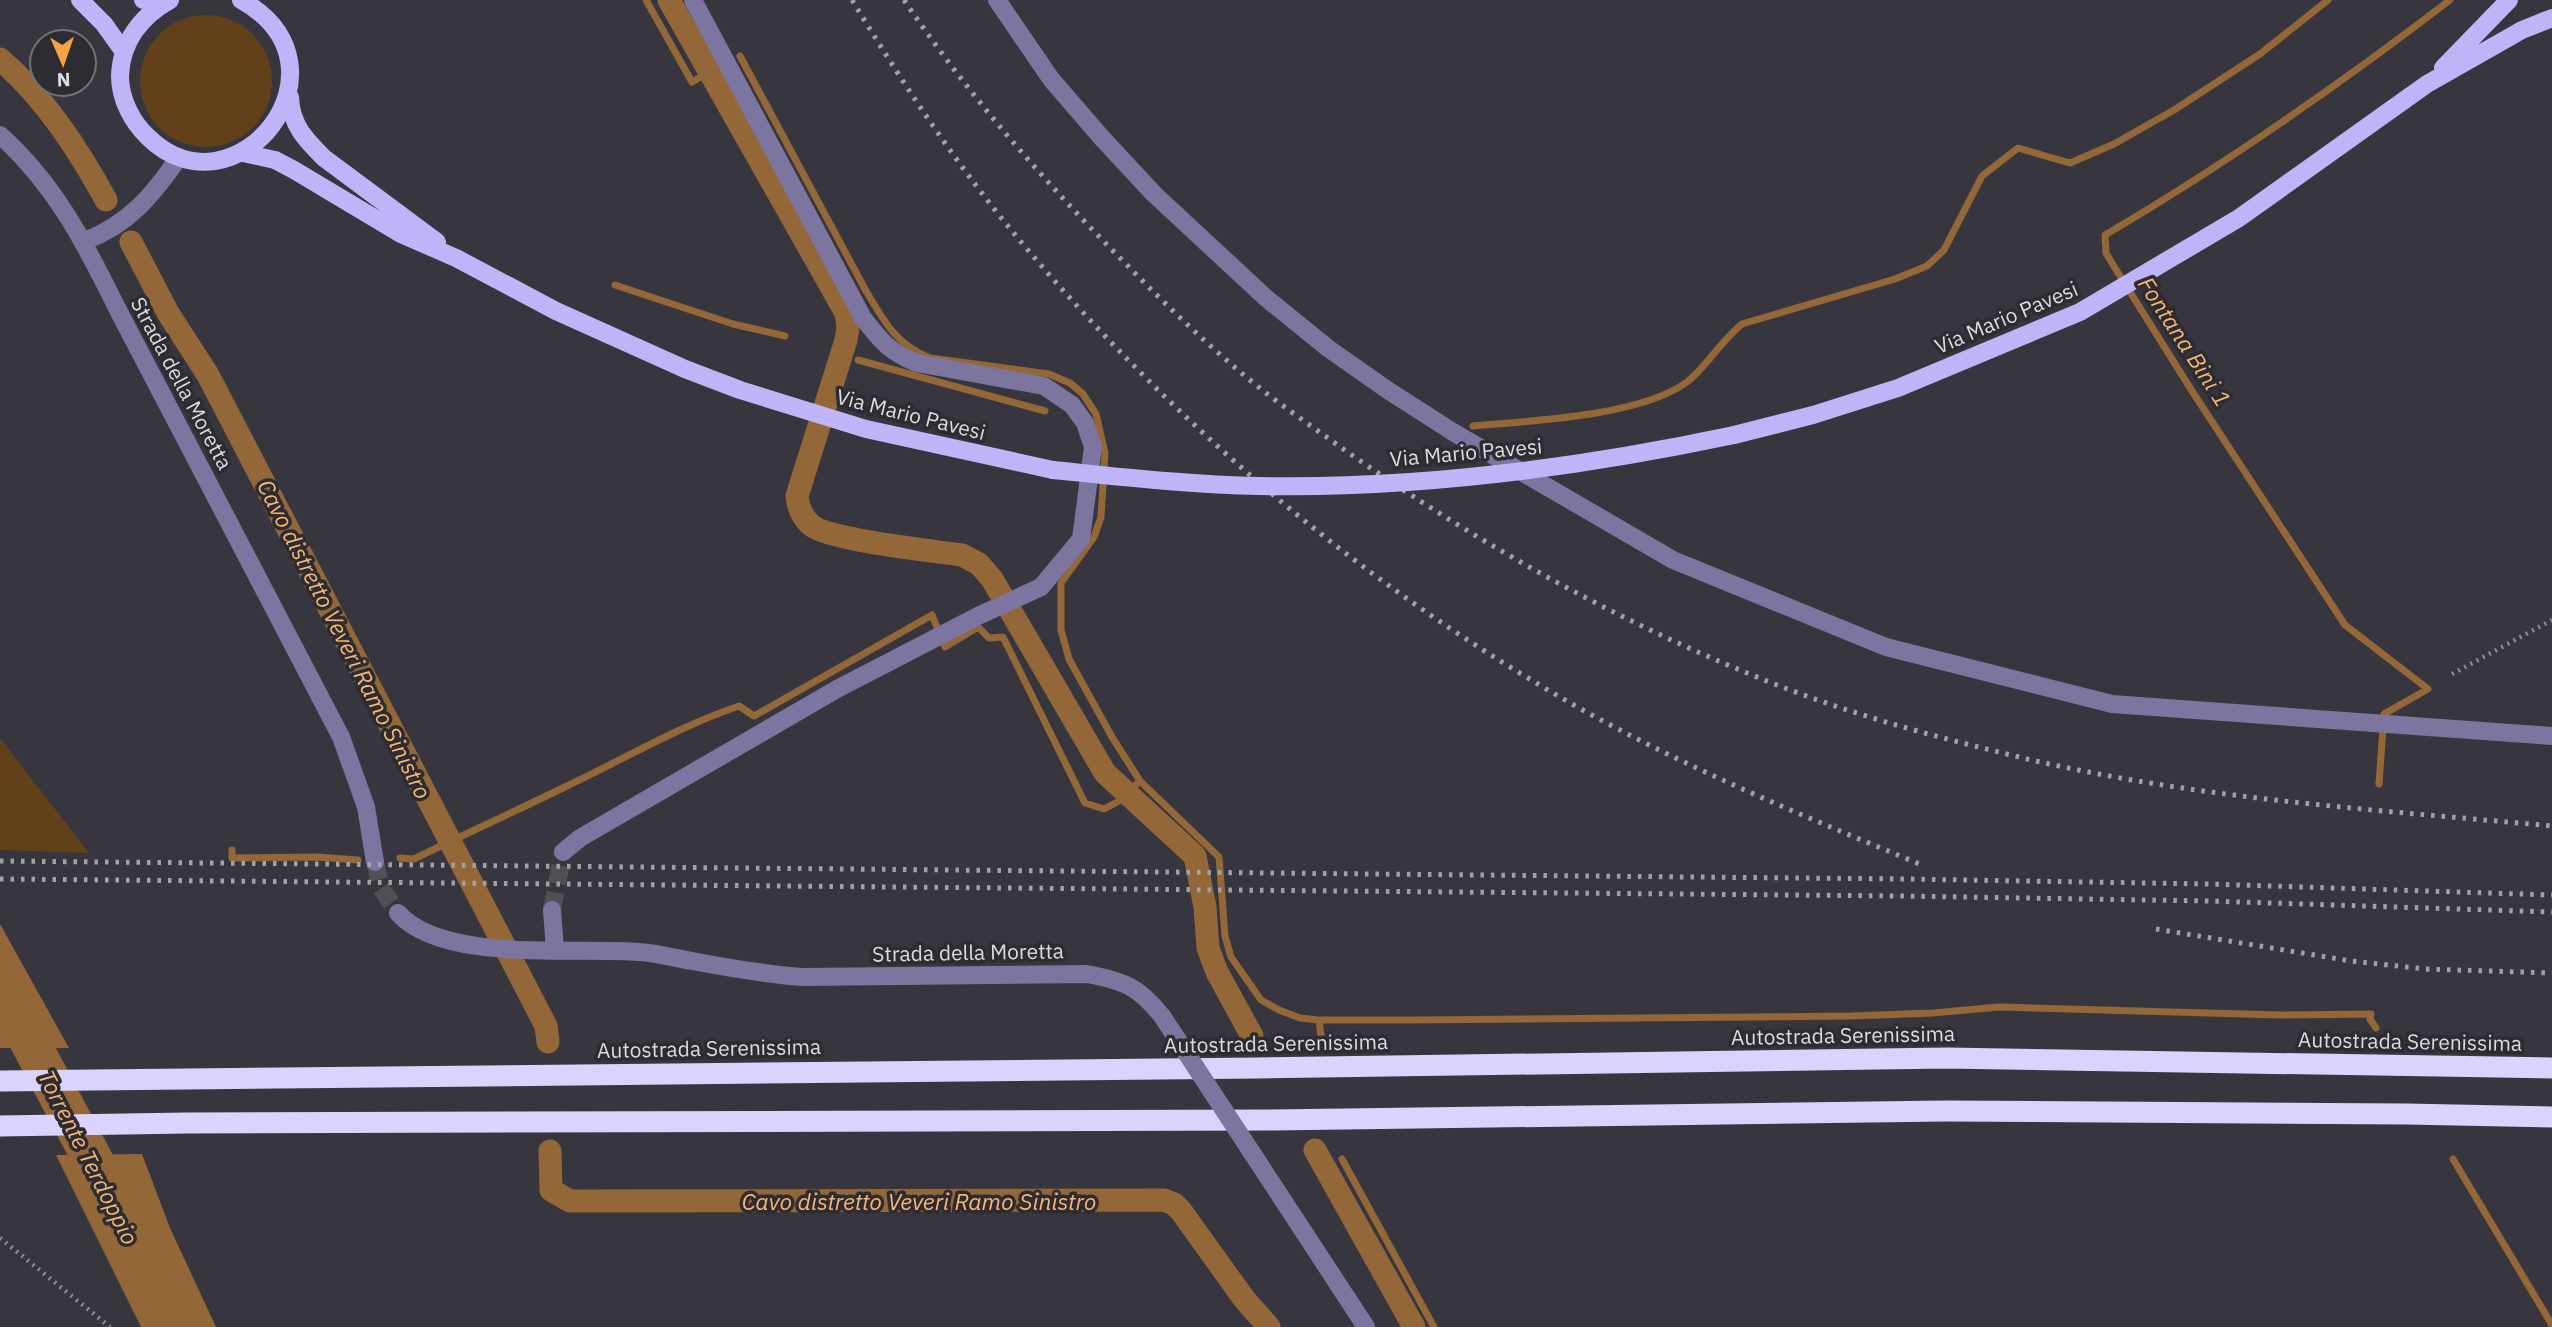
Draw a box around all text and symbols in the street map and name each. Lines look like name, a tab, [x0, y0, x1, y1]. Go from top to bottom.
north arrow	[28, 28, 98, 98]
text: N	[56, 68, 71, 92]
water label: Fontana Bini 1	[2132, 270, 2238, 412]
street label: Via Mario Pavesi	[1930, 274, 2082, 360]
street label: Strada della Moretta	[125, 292, 239, 474]
street label: Via Mario Pavesi	[833, 382, 989, 446]
street label: Via Mario Pavesi	[1389, 431, 1543, 473]
water label: Cavo distretto Veveri Ramo Sinistro	[251, 474, 439, 804]
street label: Strada della Moretta	[872, 936, 1064, 968]
street label: Autostrada Serenissima	[1731, 1019, 1955, 1051]
street label: Autostrada Serenissima	[2298, 1025, 2522, 1057]
street label: Autostrada Serenissima	[1164, 1027, 1388, 1059]
street label: Autostrada Serenissima	[597, 1032, 821, 1064]
water label: Torrente Terdoppio	[32, 1065, 146, 1249]
water label: Cavo distretto Veveri Ramo Sinistro	[742, 1186, 1096, 1216]

